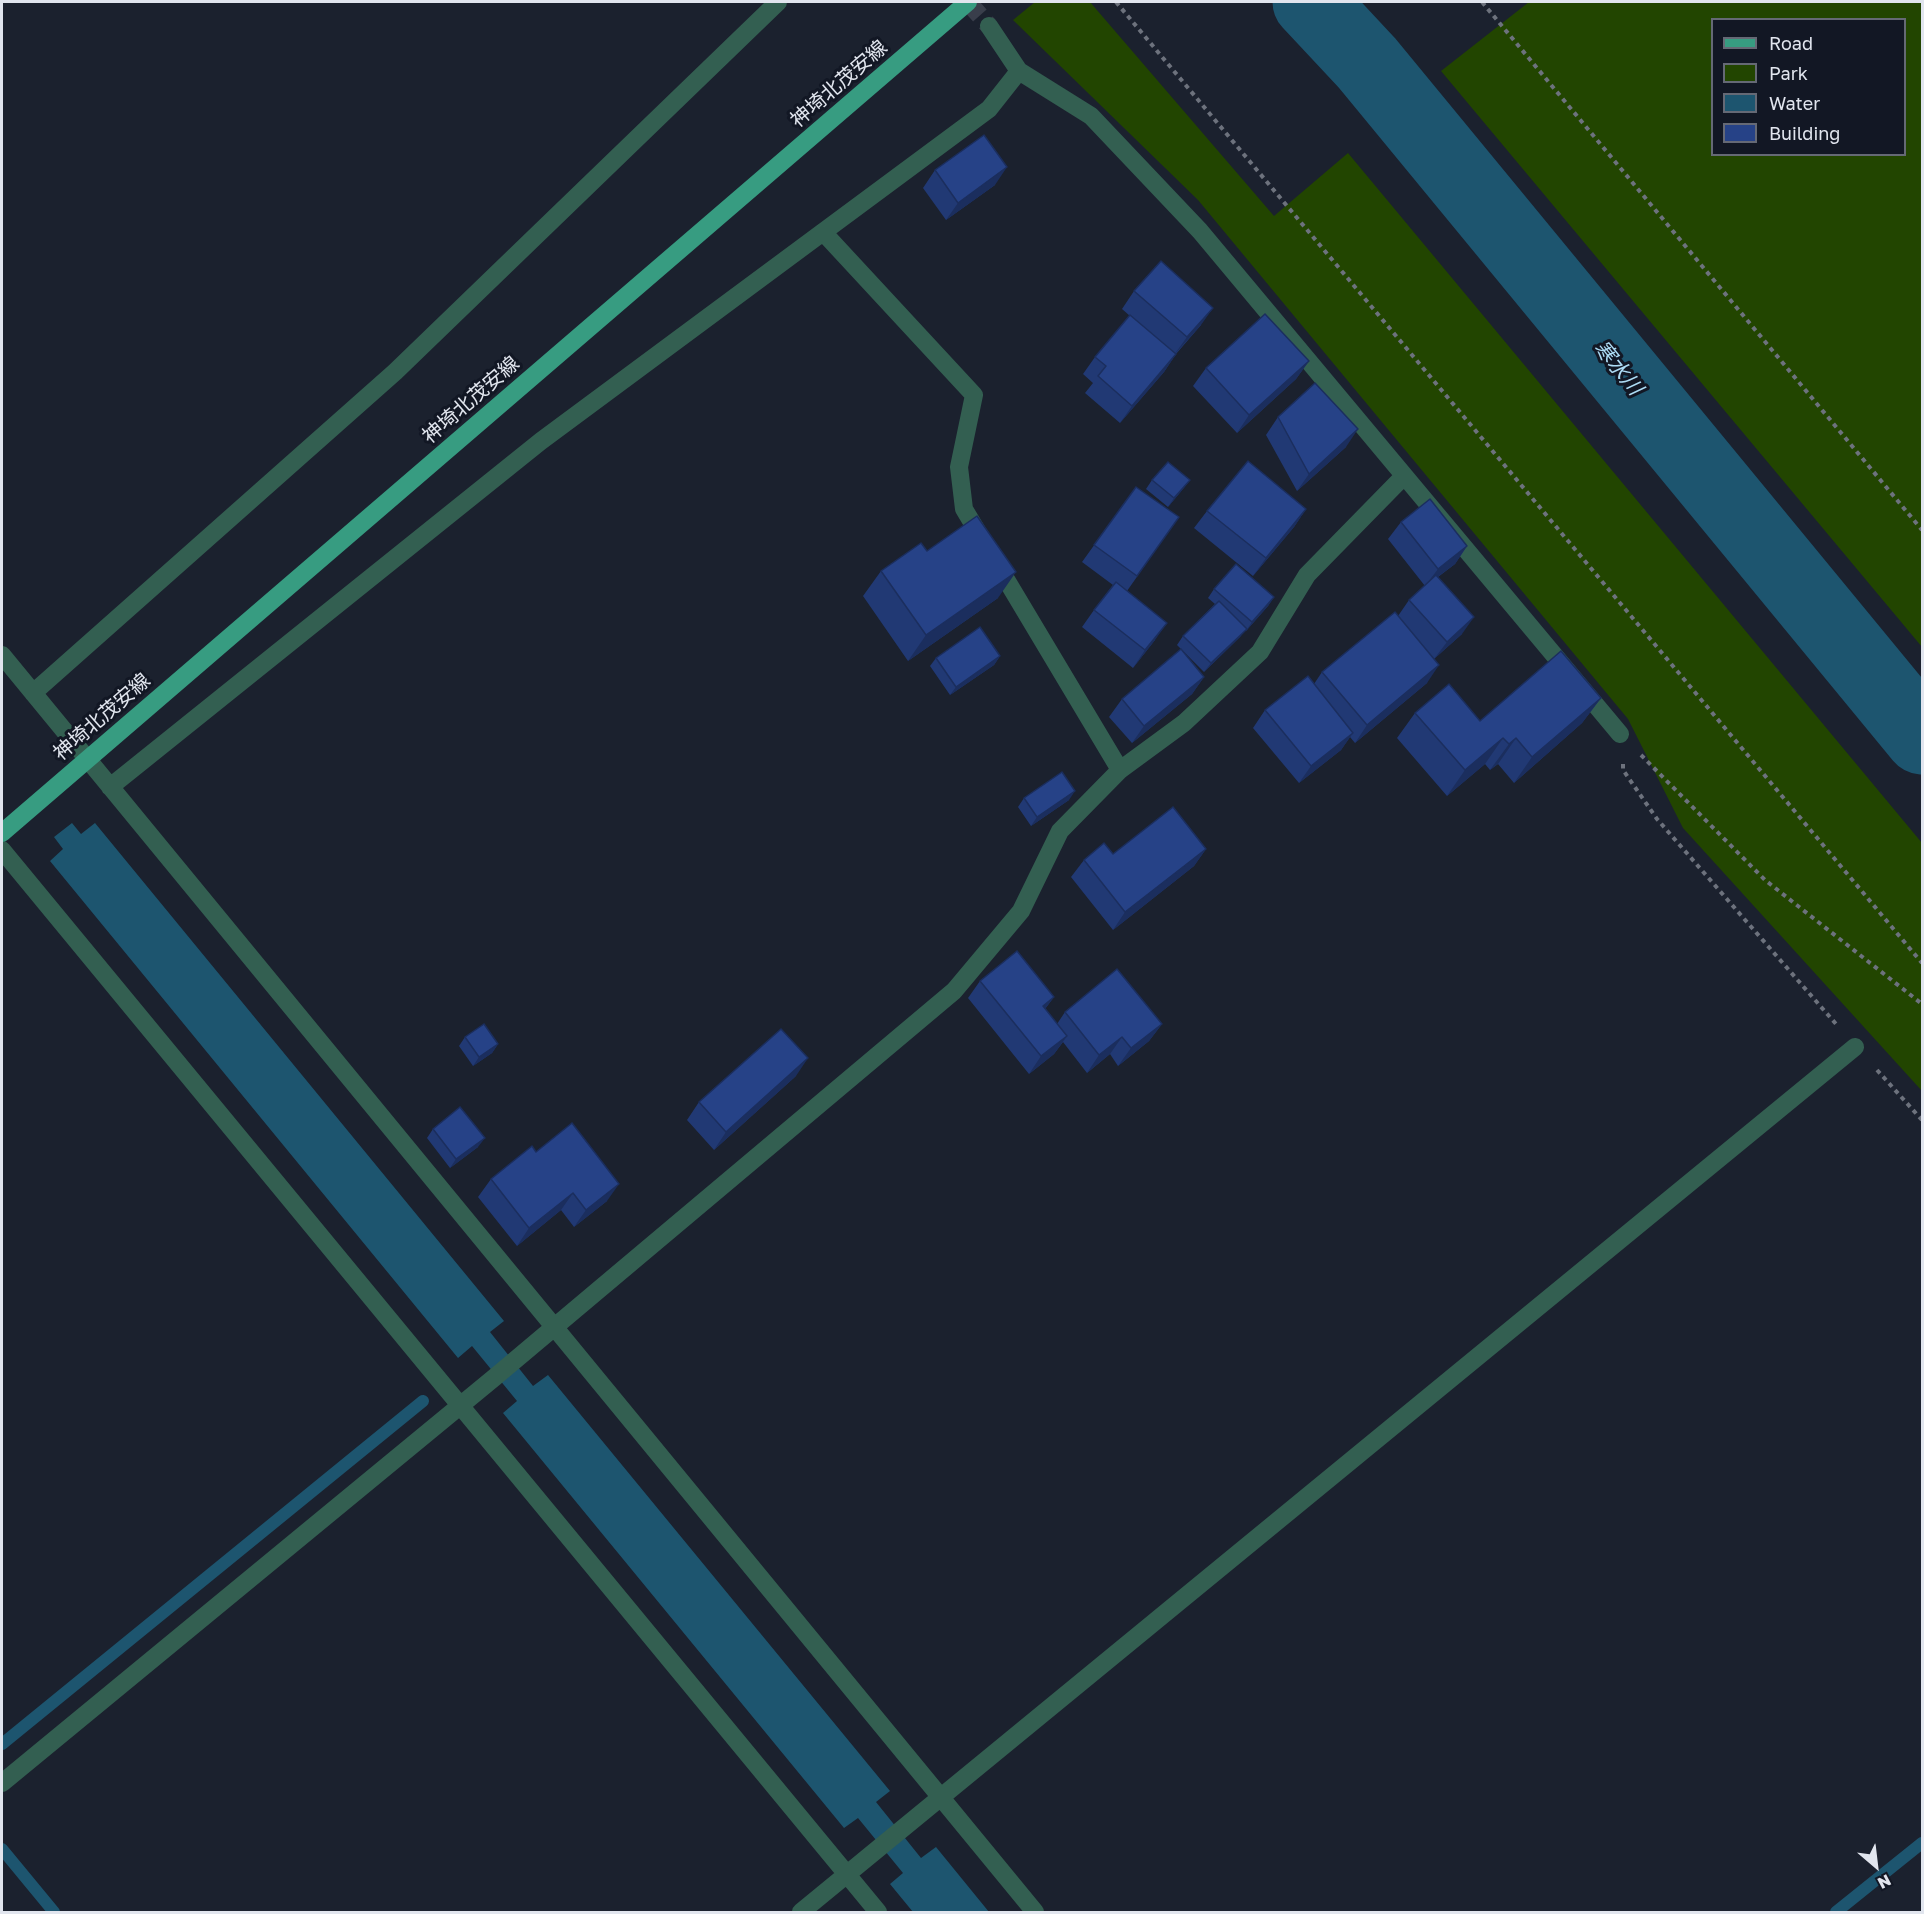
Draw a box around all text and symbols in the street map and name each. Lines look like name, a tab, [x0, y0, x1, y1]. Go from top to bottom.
legend	[1711, 18, 1906, 156]
text: Road	[1769, 32, 1813, 54]
street label: 神埼北茂安線	[786, 36, 892, 132]
text: Park	[1769, 62, 1808, 84]
text: Water	[1769, 92, 1820, 114]
text: Building	[1769, 122, 1840, 144]
water label: 寒水川	[1588, 336, 1648, 400]
street label: 神埼北茂安線	[418, 352, 524, 448]
street label: 神埼北茂安線	[49, 669, 155, 765]
north arrow	[1846, 1836, 1906, 1896]
text: N	[1874, 1870, 1895, 1894]

